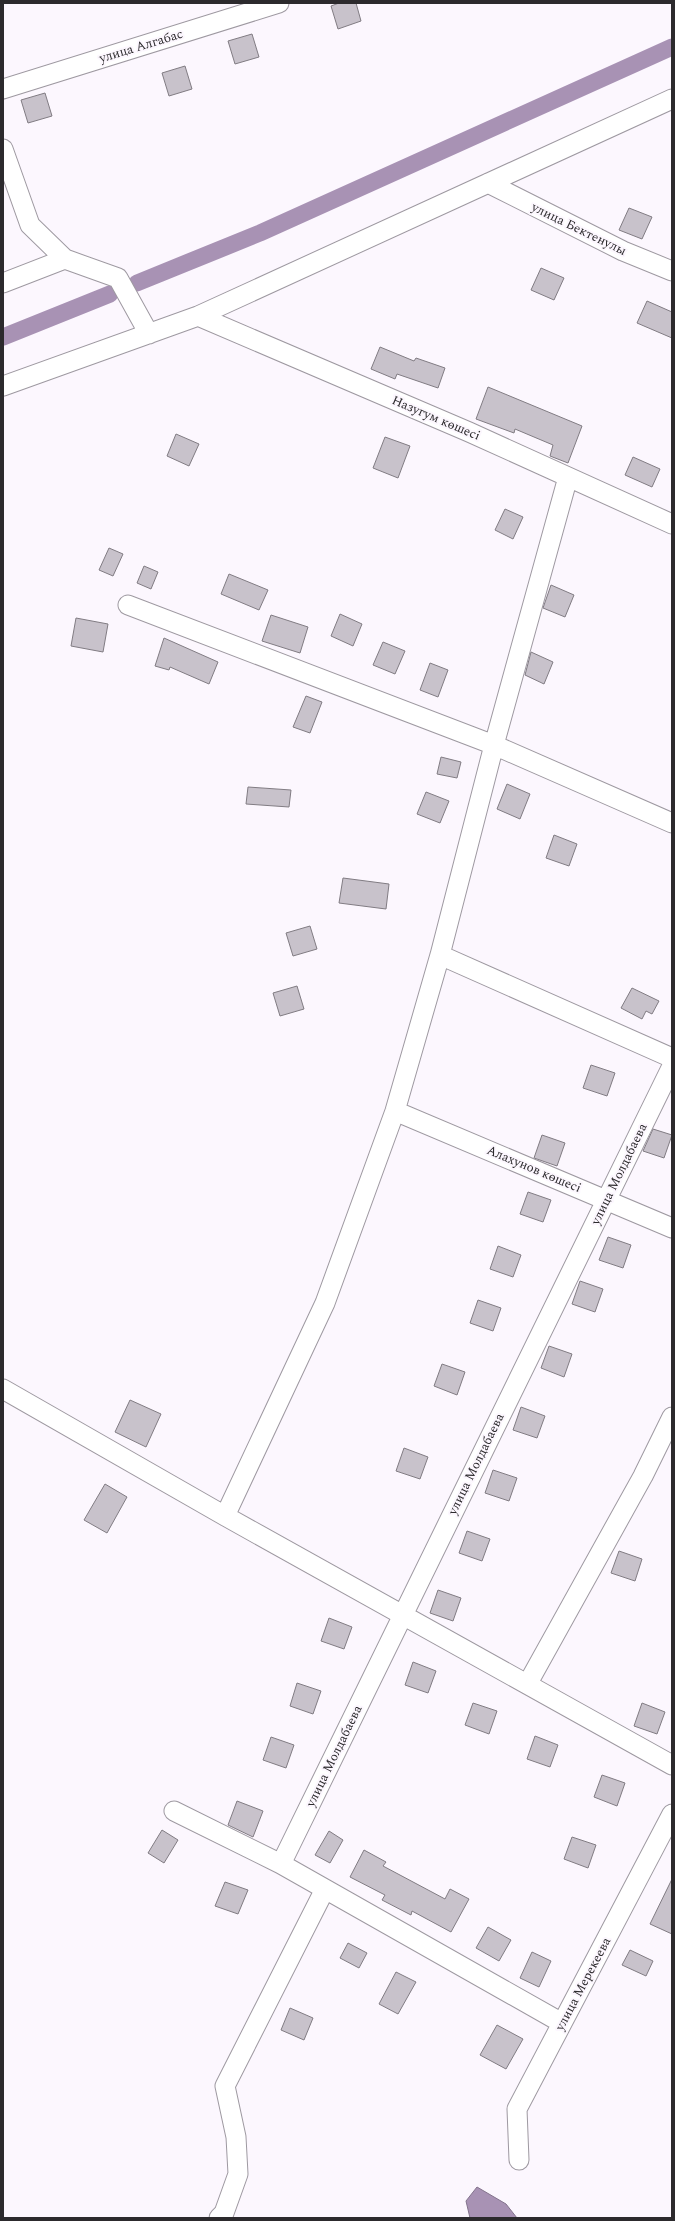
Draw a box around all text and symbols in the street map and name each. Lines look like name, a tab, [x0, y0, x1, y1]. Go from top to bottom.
street label: улица Алгабас	[96, 24, 185, 69]
street label: улица Бектенулы	[527, 197, 630, 261]
street label: Назугум көшесі	[389, 390, 483, 446]
street label: улица Молдабаева	[585, 1119, 653, 1229]
street label: Алахунов көшесі	[484, 1140, 584, 1198]
street label: улица Молдабаева	[442, 1409, 510, 1519]
street label: улица Молдабаева	[300, 1701, 368, 1811]
street label: улица Мерекеева	[549, 1933, 616, 2035]

